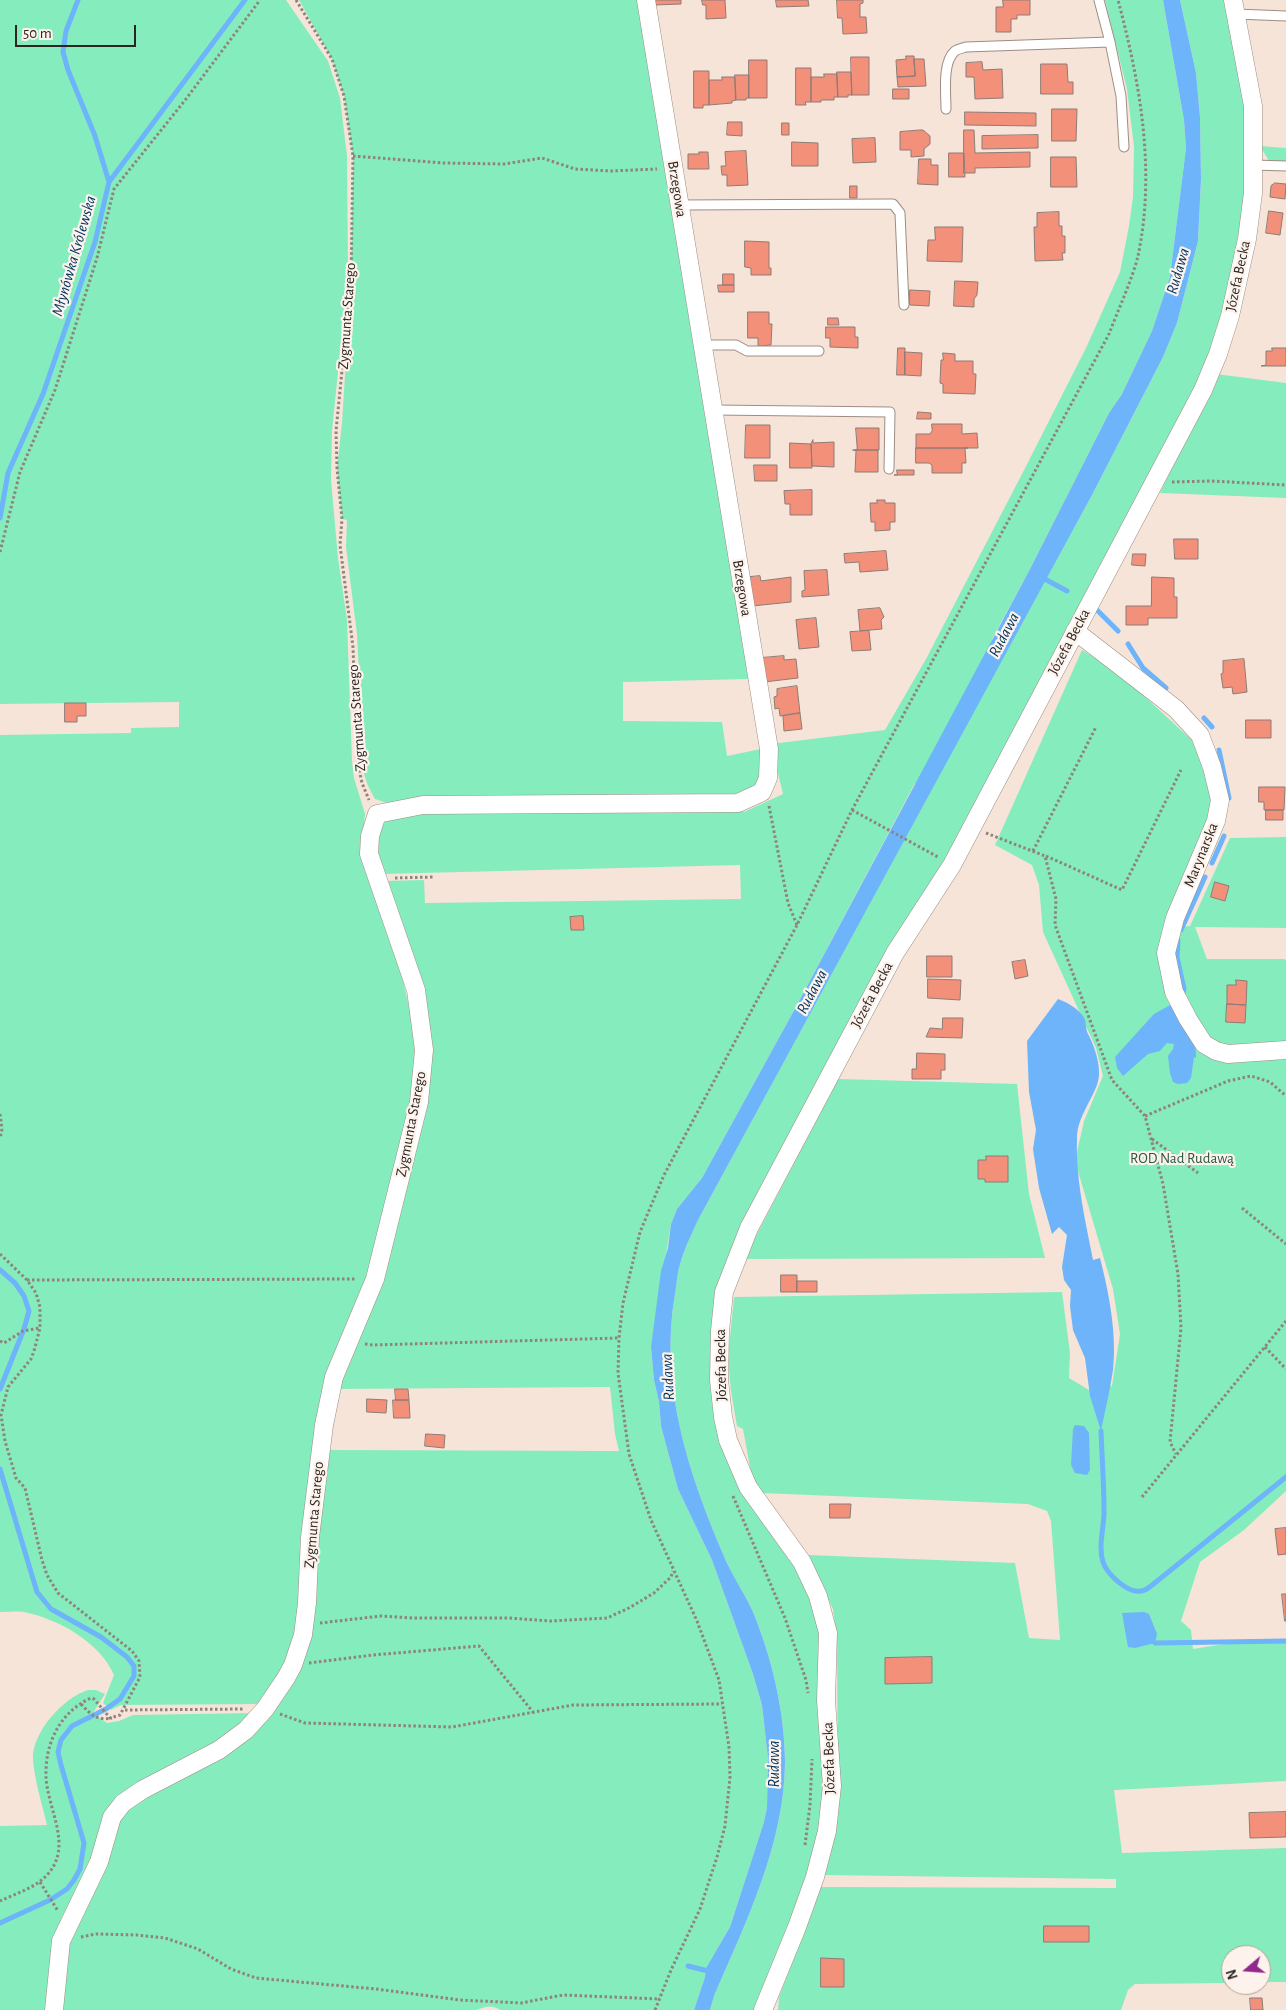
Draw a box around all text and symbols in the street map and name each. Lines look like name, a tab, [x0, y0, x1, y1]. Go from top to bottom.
scale bar	[18, 15, 139, 47]
text: 50 m	[23, 26, 52, 41]
street label: Brzegowa	[664, 160, 690, 218]
water label: Młynówka Królewska	[48, 194, 100, 318]
street label: Józefa Becka	[1222, 239, 1254, 313]
water label: Rudawa	[1162, 246, 1194, 296]
street label: Zygmunta Starego	[334, 262, 360, 370]
street label: Brzegowa	[729, 559, 755, 617]
street label: Józefa Becka	[1044, 606, 1094, 678]
water label: Rudawa	[984, 610, 1024, 660]
street label: Zygmunta Starego	[344, 664, 370, 772]
street label: Marynarska	[1180, 820, 1222, 890]
street label: Józefa Becka	[847, 959, 897, 1031]
water label: Rudawa	[792, 967, 832, 1017]
street label: Zygmunta Starego	[392, 1070, 430, 1178]
park label: ROD Nad Rudawą	[1130, 1149, 1234, 1167]
street label: Józefa Becka	[711, 1329, 731, 1401]
water label: Rudawa	[657, 1353, 679, 1401]
street label: Zygmunta Starego	[300, 1461, 328, 1569]
street label: Józefa Becka	[819, 1722, 839, 1794]
water label: Rudawa	[764, 1740, 784, 1788]
north arrow	[1221, 1945, 1271, 1995]
text: N	[1225, 1968, 1241, 1981]

